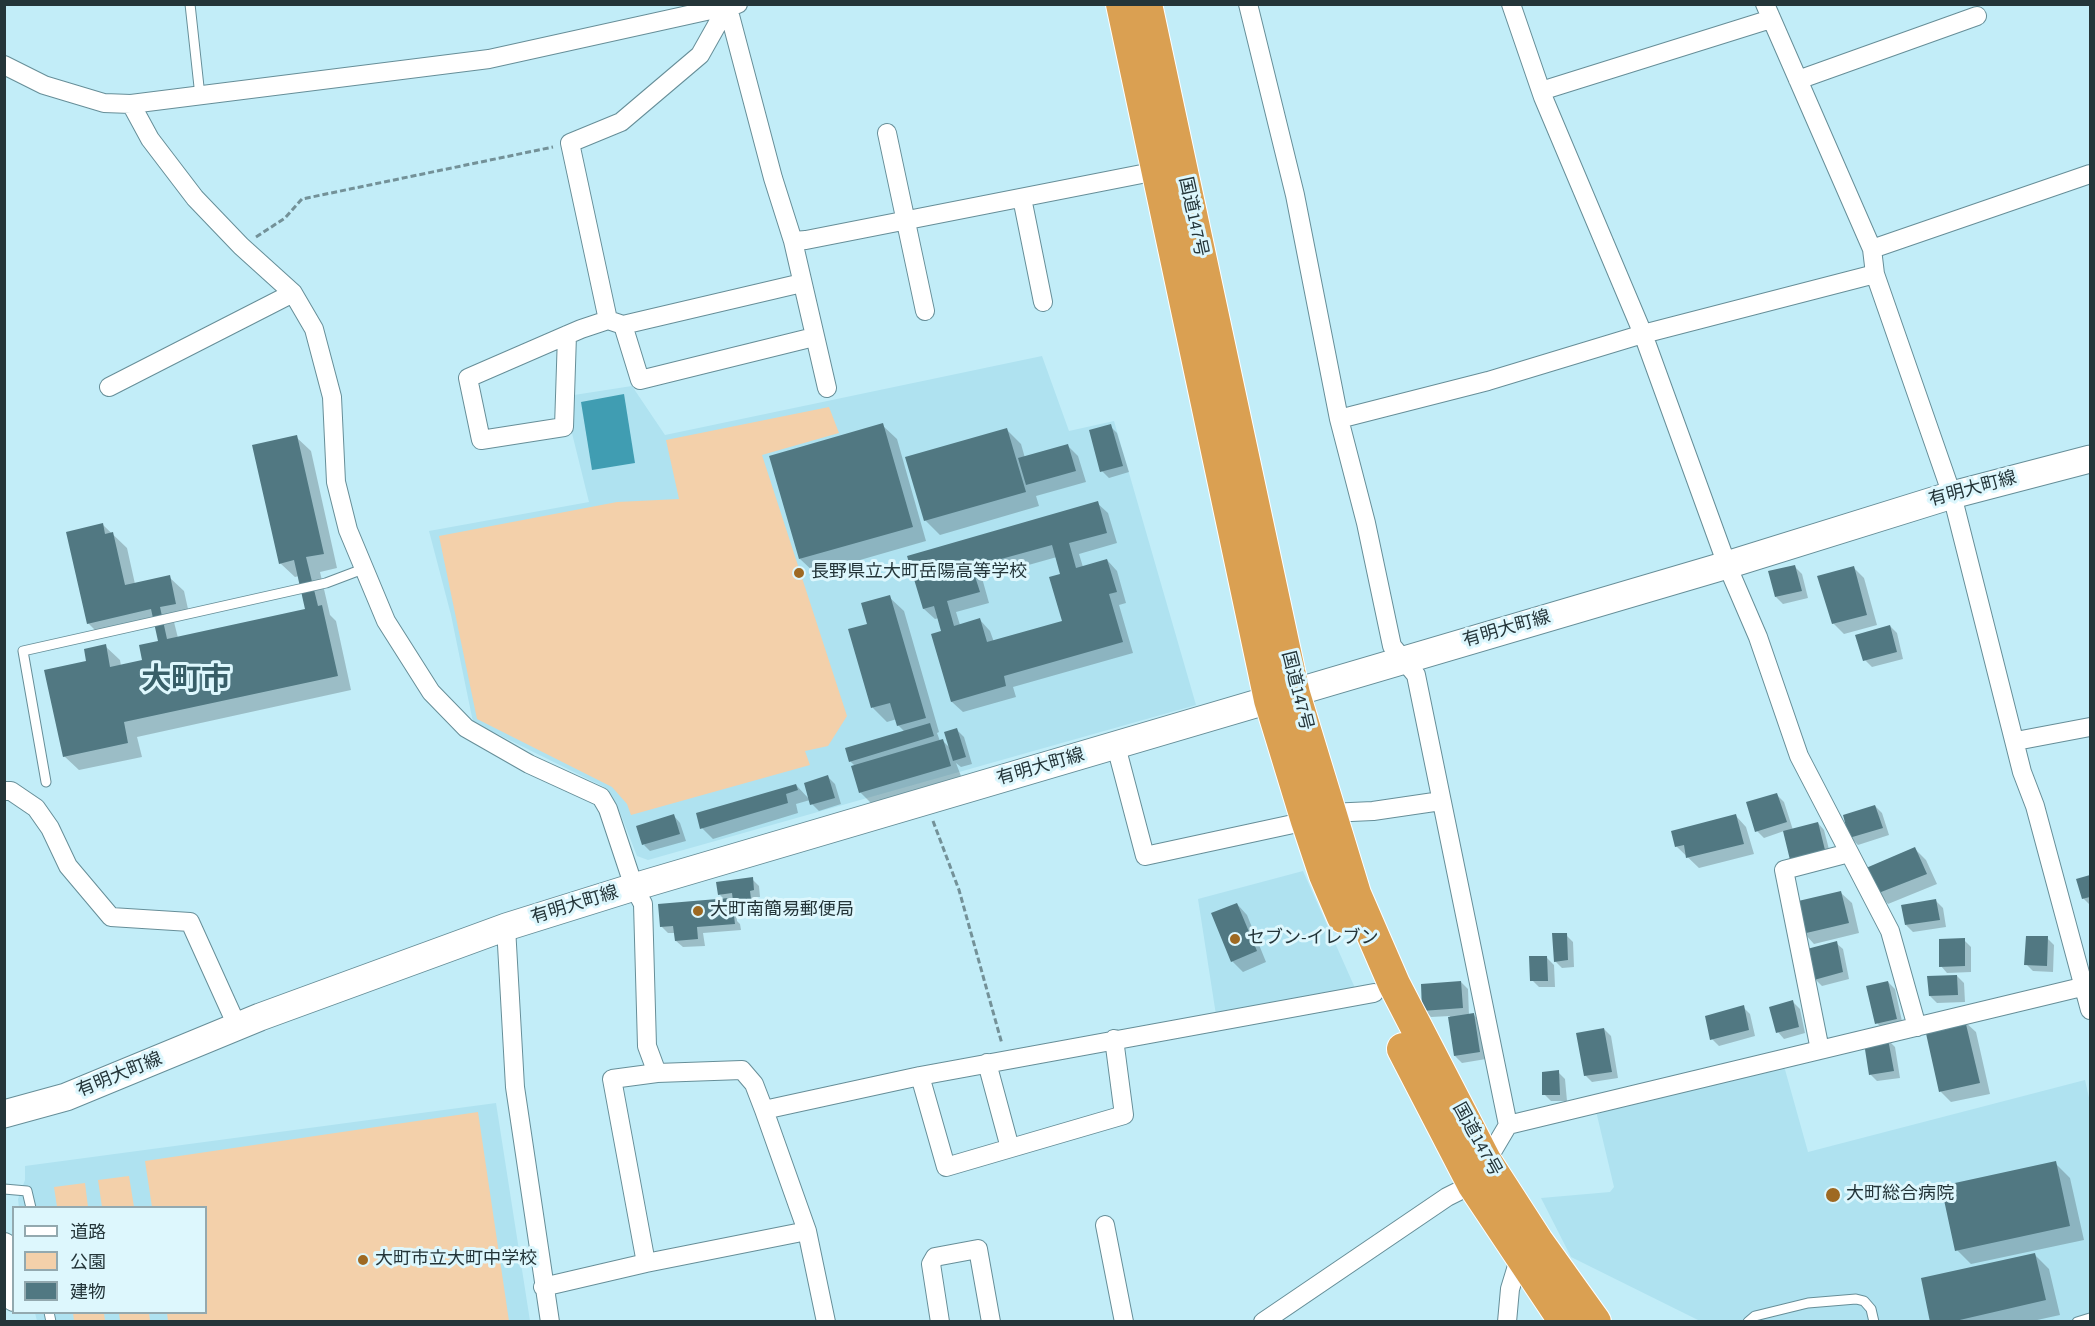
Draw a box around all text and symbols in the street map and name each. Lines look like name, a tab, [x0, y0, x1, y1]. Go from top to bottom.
street label: 国道147号	[1173, 175, 1211, 259]
street label: 有明大町線	[1927, 468, 2019, 512]
place label: 長野県立大町岳陽高等学校	[811, 562, 1027, 584]
marker: 長野県立大町岳陽高等学校	[792, 566, 806, 580]
street label: 有明大町線	[1461, 607, 1553, 653]
street label: 国道147号	[1276, 649, 1316, 733]
district label: 大町市	[141, 664, 231, 700]
street label: 有明大町線	[995, 745, 1087, 791]
street label: 有明大町線	[529, 883, 621, 929]
place label: 大町南簡易郵便局	[710, 900, 854, 922]
marker: 大町南簡易郵便局	[691, 904, 705, 918]
place label: セブン-イレブン	[1247, 928, 1379, 950]
marker: セブン-イレブン	[1228, 932, 1242, 946]
street label: 有明大町線	[74, 1049, 166, 1103]
street label: 国道147号	[1447, 1099, 1505, 1181]
place label: 大町総合病院	[1846, 1184, 1954, 1206]
marker: 大町総合病院	[1824, 1186, 1842, 1204]
legend	[12, 1206, 207, 1314]
text: 道路	[70, 1220, 106, 1245]
place label: 大町市立大町中学校	[375, 1249, 537, 1271]
text: 公園	[70, 1250, 106, 1275]
marker: 大町市立大町中学校	[356, 1253, 370, 1267]
text: 建物	[70, 1280, 106, 1305]

